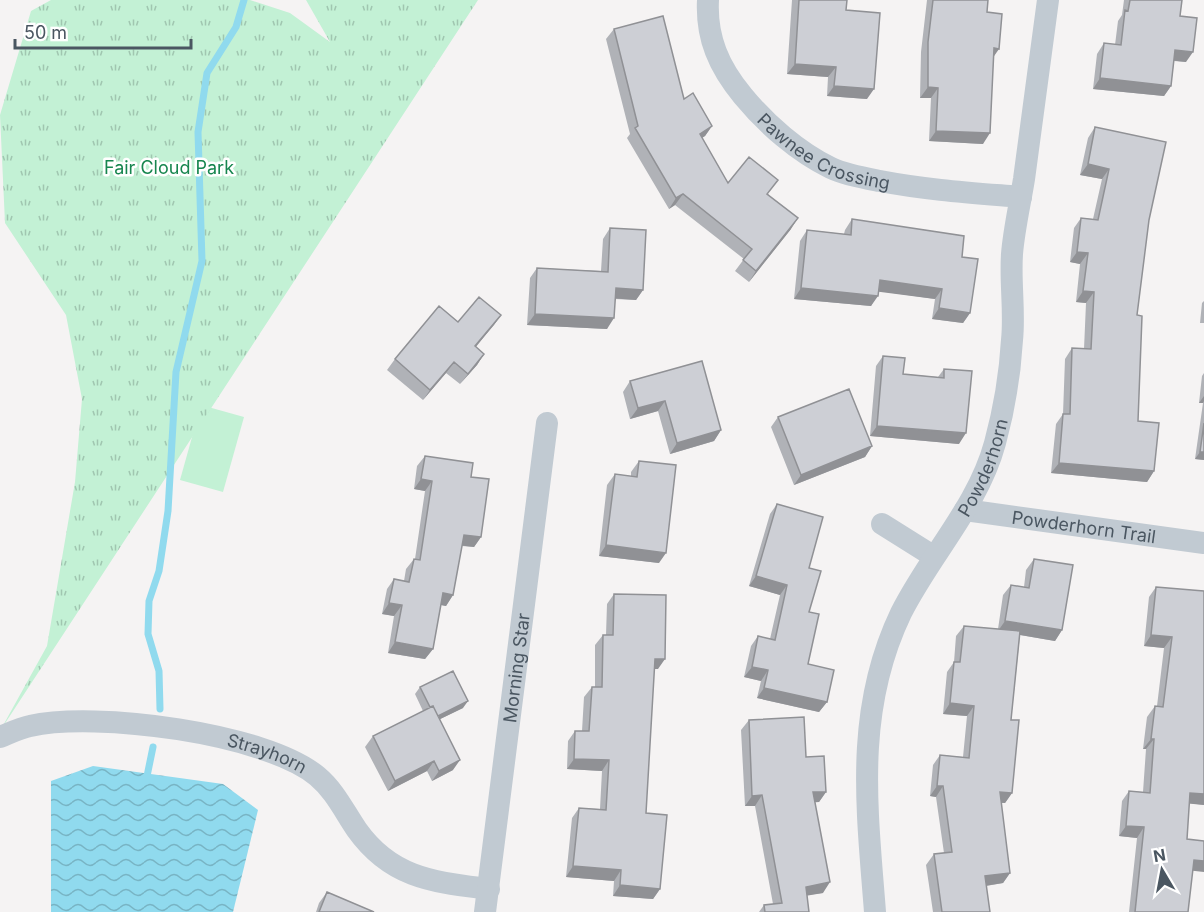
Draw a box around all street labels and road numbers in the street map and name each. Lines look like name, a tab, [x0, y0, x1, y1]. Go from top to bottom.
street label: Pawnee Crossing	[754, 108, 892, 193]
street label: Powderhorn	[953, 416, 1011, 520]
street label: Powderhorn Trail	[1010, 506, 1157, 547]
street label: Morning Star	[499, 612, 533, 724]
street label: Strayhorn	[225, 729, 311, 777]

